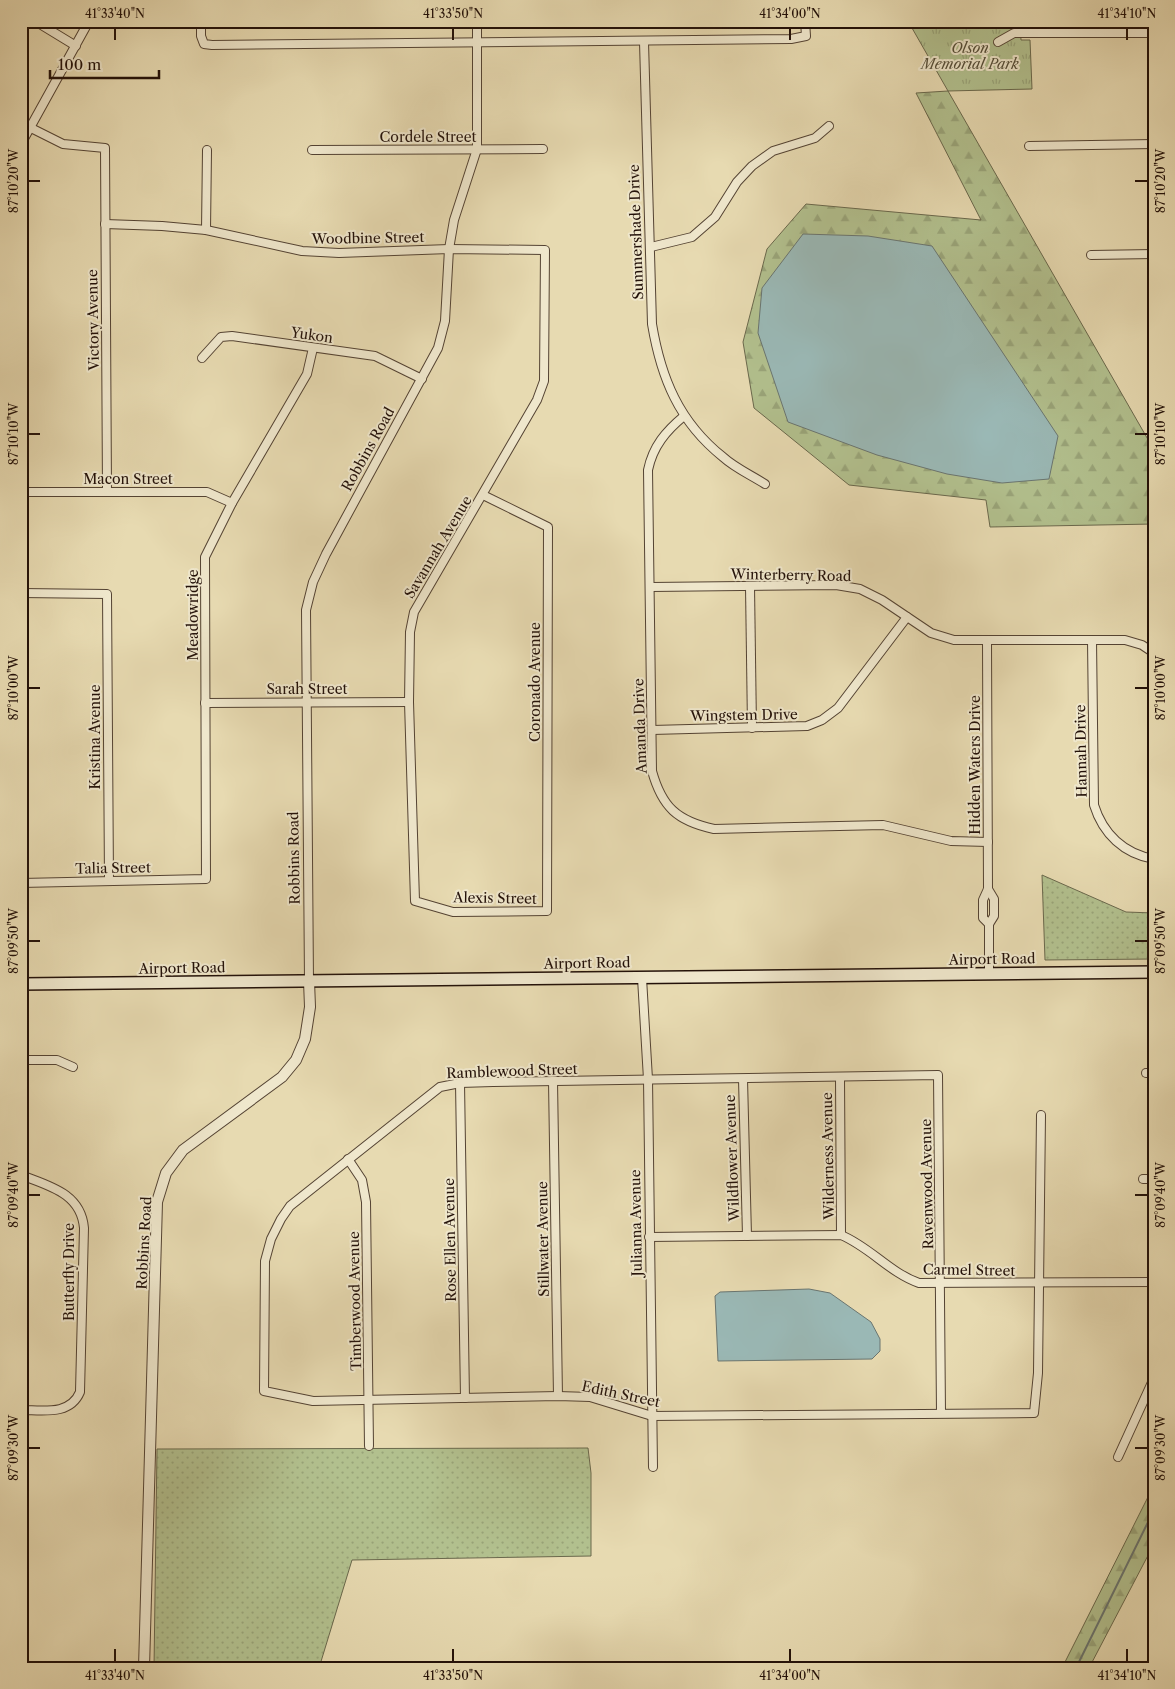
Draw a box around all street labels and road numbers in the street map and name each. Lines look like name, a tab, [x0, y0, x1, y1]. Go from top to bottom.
street label: Cordele Street	[380, 128, 476, 146]
street label: Summershade Drive	[625, 164, 647, 300]
street label: Woodbine Street	[311, 228, 424, 248]
street label: Victory Avenue	[83, 269, 103, 372]
street label: Yukon	[289, 323, 334, 347]
street label: Robbins Road	[338, 404, 399, 494]
street label: Macon Street	[83, 470, 173, 488]
street label: Savannah Avenue	[400, 492, 476, 602]
street label: Winterberry Road	[729, 565, 852, 585]
street label: Meadowridge	[184, 569, 202, 661]
street label: Coronado Avenue	[526, 622, 544, 742]
street label: Amanda Drive	[629, 678, 651, 775]
street label: Sarah Street	[266, 680, 348, 698]
street label: Kristina Avenue	[86, 684, 104, 790]
street label: Hidden Waters Drive	[966, 695, 984, 835]
street label: Hannah Drive	[1071, 704, 1091, 798]
street label: Wingstem Drive	[689, 705, 798, 725]
street label: Robbins Road	[284, 811, 304, 905]
street label: Talia Street	[75, 858, 151, 878]
street label: Alexis Street	[452, 888, 537, 908]
street label: Airport Road	[947, 949, 1036, 969]
street label: Airport Road	[542, 953, 631, 973]
street label: Airport Road	[137, 958, 226, 978]
street label: Ramblewood Street	[446, 1060, 578, 1082]
street label: Wilderness Avenue	[818, 1092, 838, 1221]
street label: Wildflower Avenue	[721, 1094, 743, 1223]
street label: Ravenwood Avenue	[917, 1118, 937, 1249]
street label: Julianna Avenue	[626, 1169, 646, 1279]
street label: Rose Ellen Avenue	[440, 1178, 460, 1302]
street label: Stillwater Avenue	[533, 1181, 553, 1297]
street label: Robbins Road	[133, 1196, 155, 1290]
street label: Butterfly Drive	[60, 1223, 78, 1321]
street label: Timberwood Avenue	[345, 1231, 365, 1371]
street label: Carmel Street	[923, 1260, 1015, 1280]
street label: Edith Street	[580, 1377, 662, 1411]

